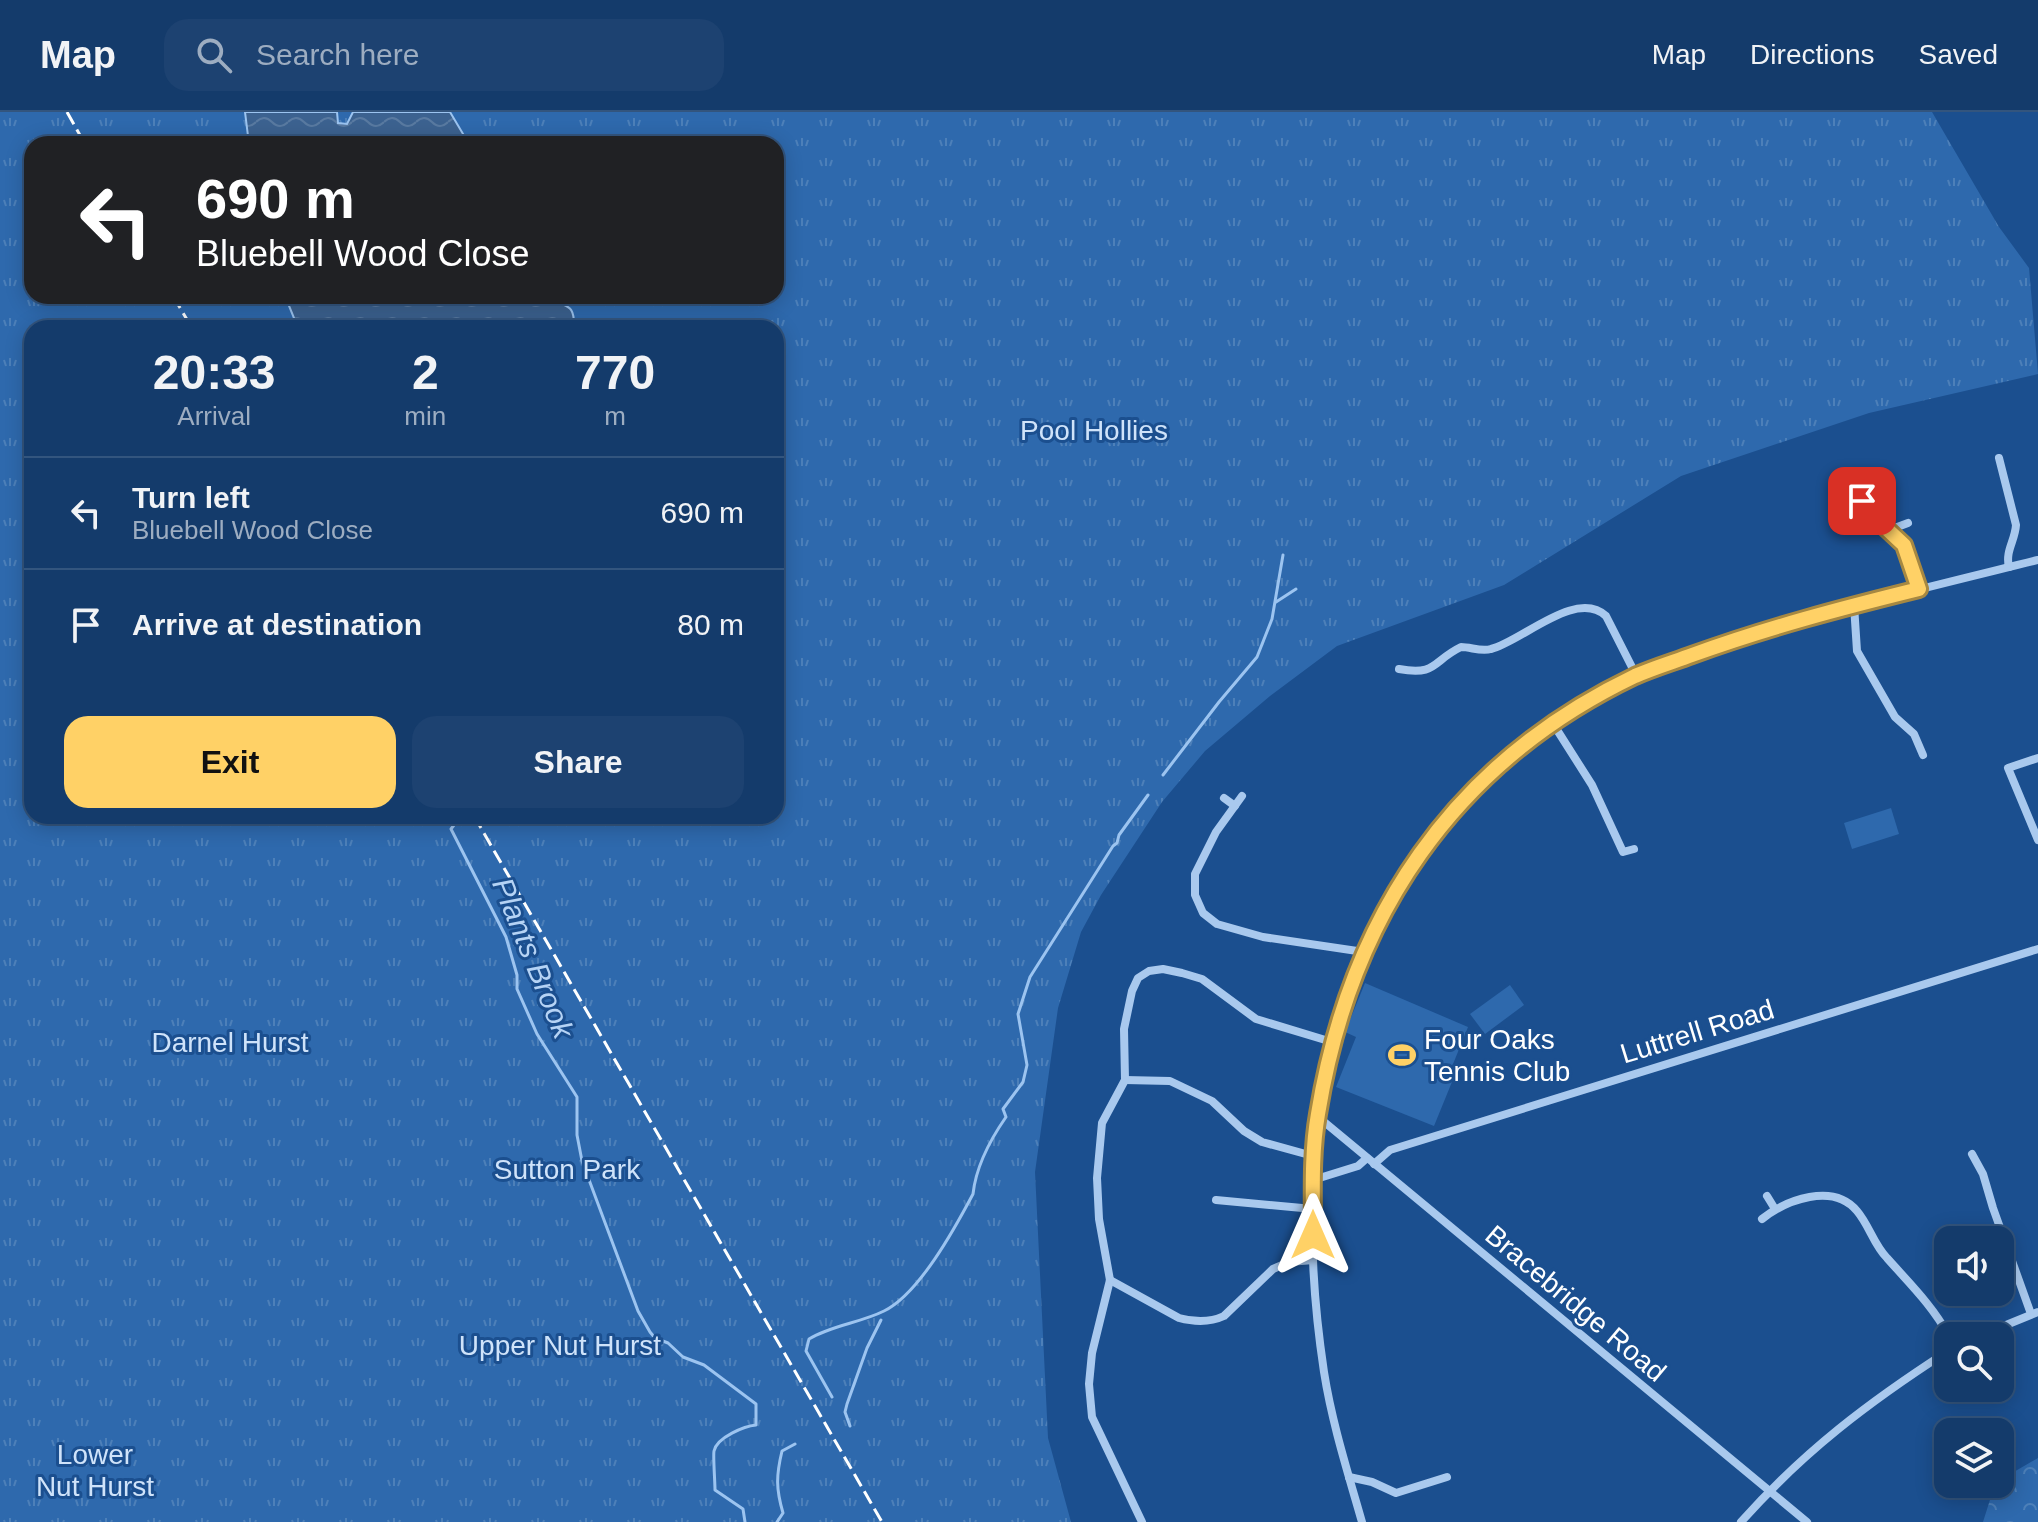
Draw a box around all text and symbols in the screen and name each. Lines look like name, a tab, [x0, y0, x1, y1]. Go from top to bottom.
search box	[164, 19, 724, 91]
icon: search	[192, 33, 236, 77]
text: Map	[40, 34, 116, 76]
text: Search here	[256, 38, 419, 71]
text: Map	[1652, 39, 1706, 70]
text: Directions	[1750, 39, 1875, 70]
text: Saved	[1919, 39, 1998, 70]
text: 690 m	[196, 167, 355, 230]
icon: left	[64, 168, 168, 272]
text: Bluebell Wood Close	[196, 233, 530, 274]
text: 20:33	[153, 346, 276, 399]
text: 2	[412, 346, 439, 399]
text: 770	[575, 346, 655, 399]
text: Arrival	[177, 401, 251, 431]
text: min	[404, 401, 446, 431]
text: m	[604, 401, 626, 431]
park label: Pool Hollies	[1020, 415, 1168, 446]
pin	[1828, 467, 1896, 535]
icon: arrive	[1840, 479, 1884, 523]
text: Turn left	[132, 481, 250, 514]
icon: left	[64, 491, 108, 535]
text: 690 m	[661, 496, 744, 529]
text: Bluebell Wood Close	[132, 515, 373, 545]
icon: arrive	[64, 603, 108, 647]
text: Arrive at destination	[132, 608, 422, 641]
text: 80 m	[677, 608, 744, 641]
button: Exit	[64, 716, 396, 808]
button: Share	[412, 716, 744, 808]
water label: Plants Brook	[486, 873, 581, 1045]
street label: Luttrell Road	[1617, 993, 1778, 1070]
place label: Four Oaks Tennis Club	[1424, 1024, 1570, 1087]
park label: Darnel Hurst	[151, 1027, 309, 1058]
sports icon: Four Oaks Tennis Club	[1387, 1040, 1417, 1070]
park label: Sutton Park	[494, 1154, 641, 1185]
position arrow	[1271, 1193, 1355, 1277]
street label: Bracebridge Road	[1479, 1219, 1672, 1388]
map controls	[1934, 1226, 2014, 1498]
button: sound	[1934, 1226, 2014, 1306]
button: search	[1934, 1322, 2014, 1402]
park label: Upper Nut Hurst	[459, 1330, 661, 1361]
button: layers	[1934, 1418, 2014, 1498]
park label: Lower Nut Hurst	[36, 1439, 154, 1502]

